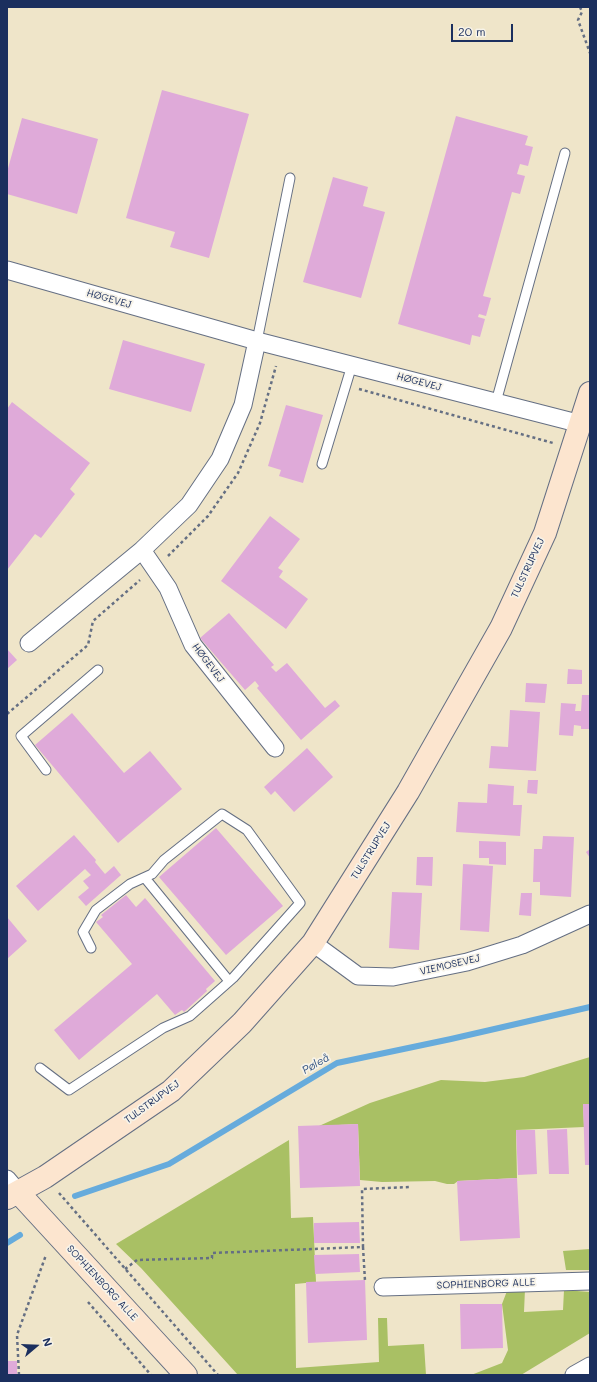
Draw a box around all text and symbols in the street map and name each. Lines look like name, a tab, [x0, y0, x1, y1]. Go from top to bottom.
scale bar	[453, 16, 515, 42]
text: 20 m	[458, 23, 486, 39]
street label: HØGEVEJ	[85, 287, 133, 311]
street label: HØGEVEJ	[395, 370, 443, 394]
street label: TULSTRUPVEJ	[509, 536, 547, 600]
street label: HØGEVEJ	[189, 641, 227, 685]
street label: TULSTRUPVEJ	[349, 820, 393, 882]
street label: VIEMOSEVEJ	[419, 952, 481, 978]
water label: Pøleå	[300, 1051, 332, 1077]
street label: TULSTRUPVEJ	[122, 1078, 182, 1126]
street label: SOPHIENBORG ALLE	[64, 1243, 140, 1323]
street label: SOPHIENBORG ALLE	[437, 1276, 535, 1292]
north arrow	[16, 1326, 56, 1366]
text: N	[39, 1336, 56, 1348]

